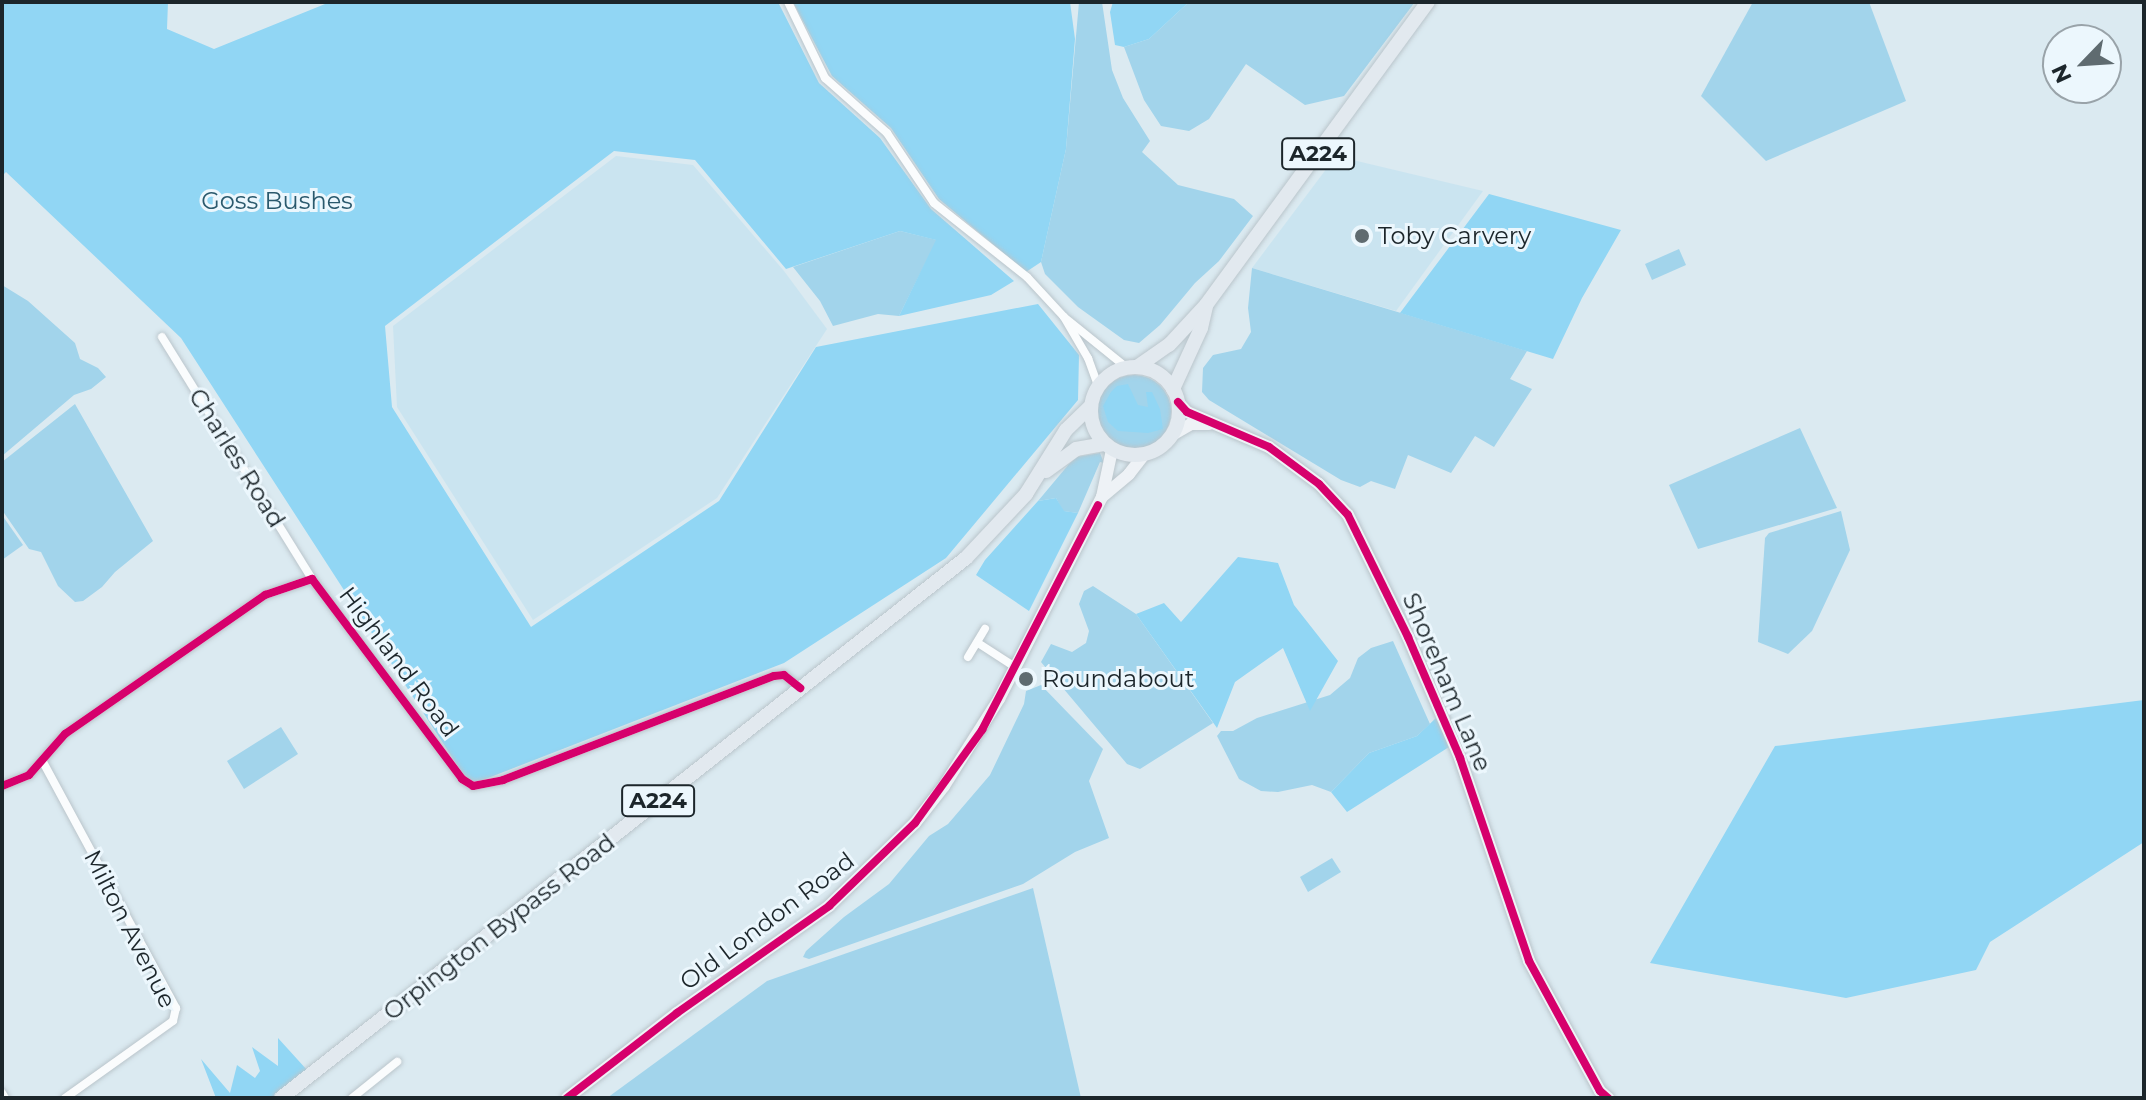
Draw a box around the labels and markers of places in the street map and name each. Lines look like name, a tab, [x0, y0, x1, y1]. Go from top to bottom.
place label: Toby Carvery	[1378, 222, 1531, 250]
marker: Toby Carvery	[1353, 227, 1371, 245]
place label: Roundabout	[1042, 665, 1194, 693]
marker: Roundabout	[1017, 670, 1035, 688]

